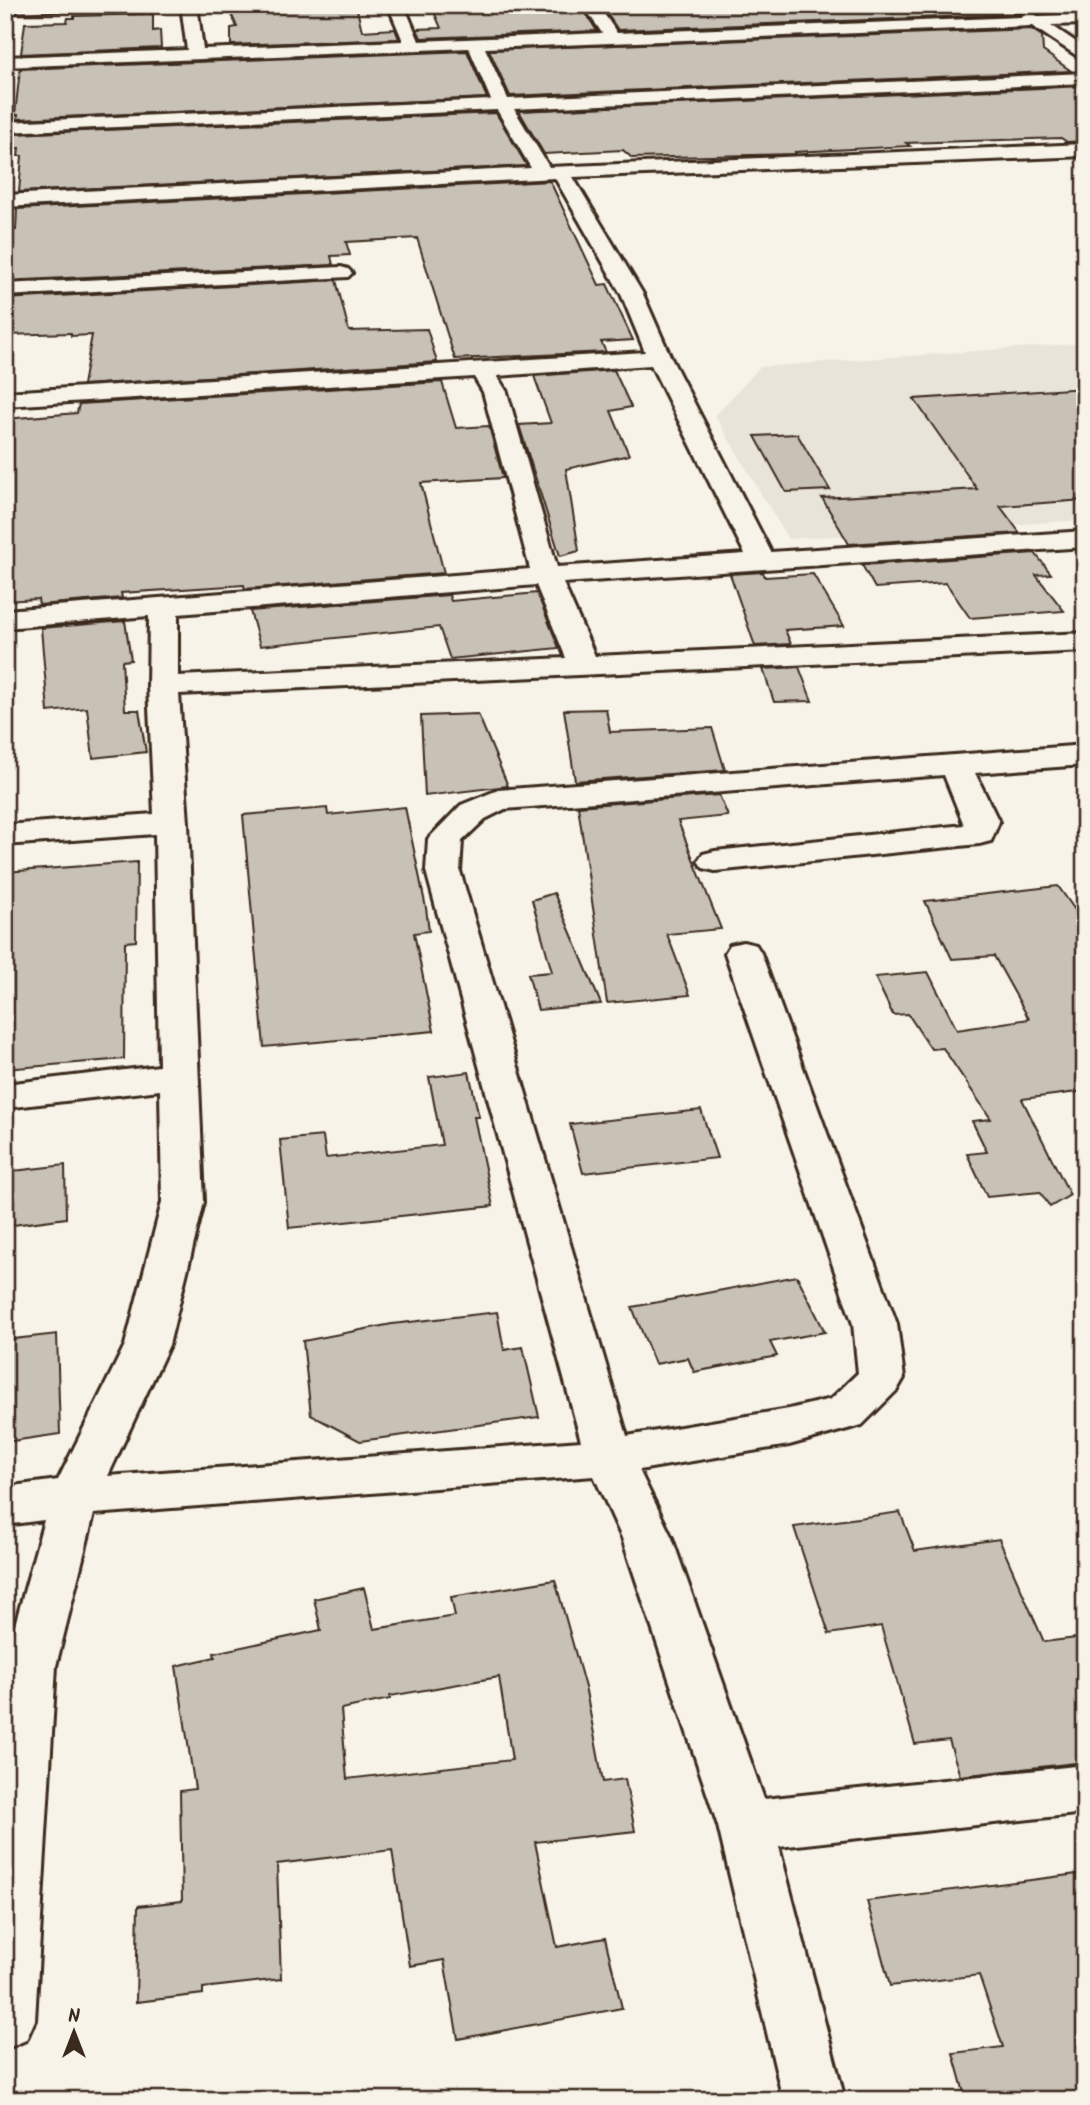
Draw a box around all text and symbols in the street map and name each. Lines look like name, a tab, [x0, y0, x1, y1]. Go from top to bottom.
north arrow	[38, 1996, 108, 2066]
text: N	[68, 2002, 80, 2032]

